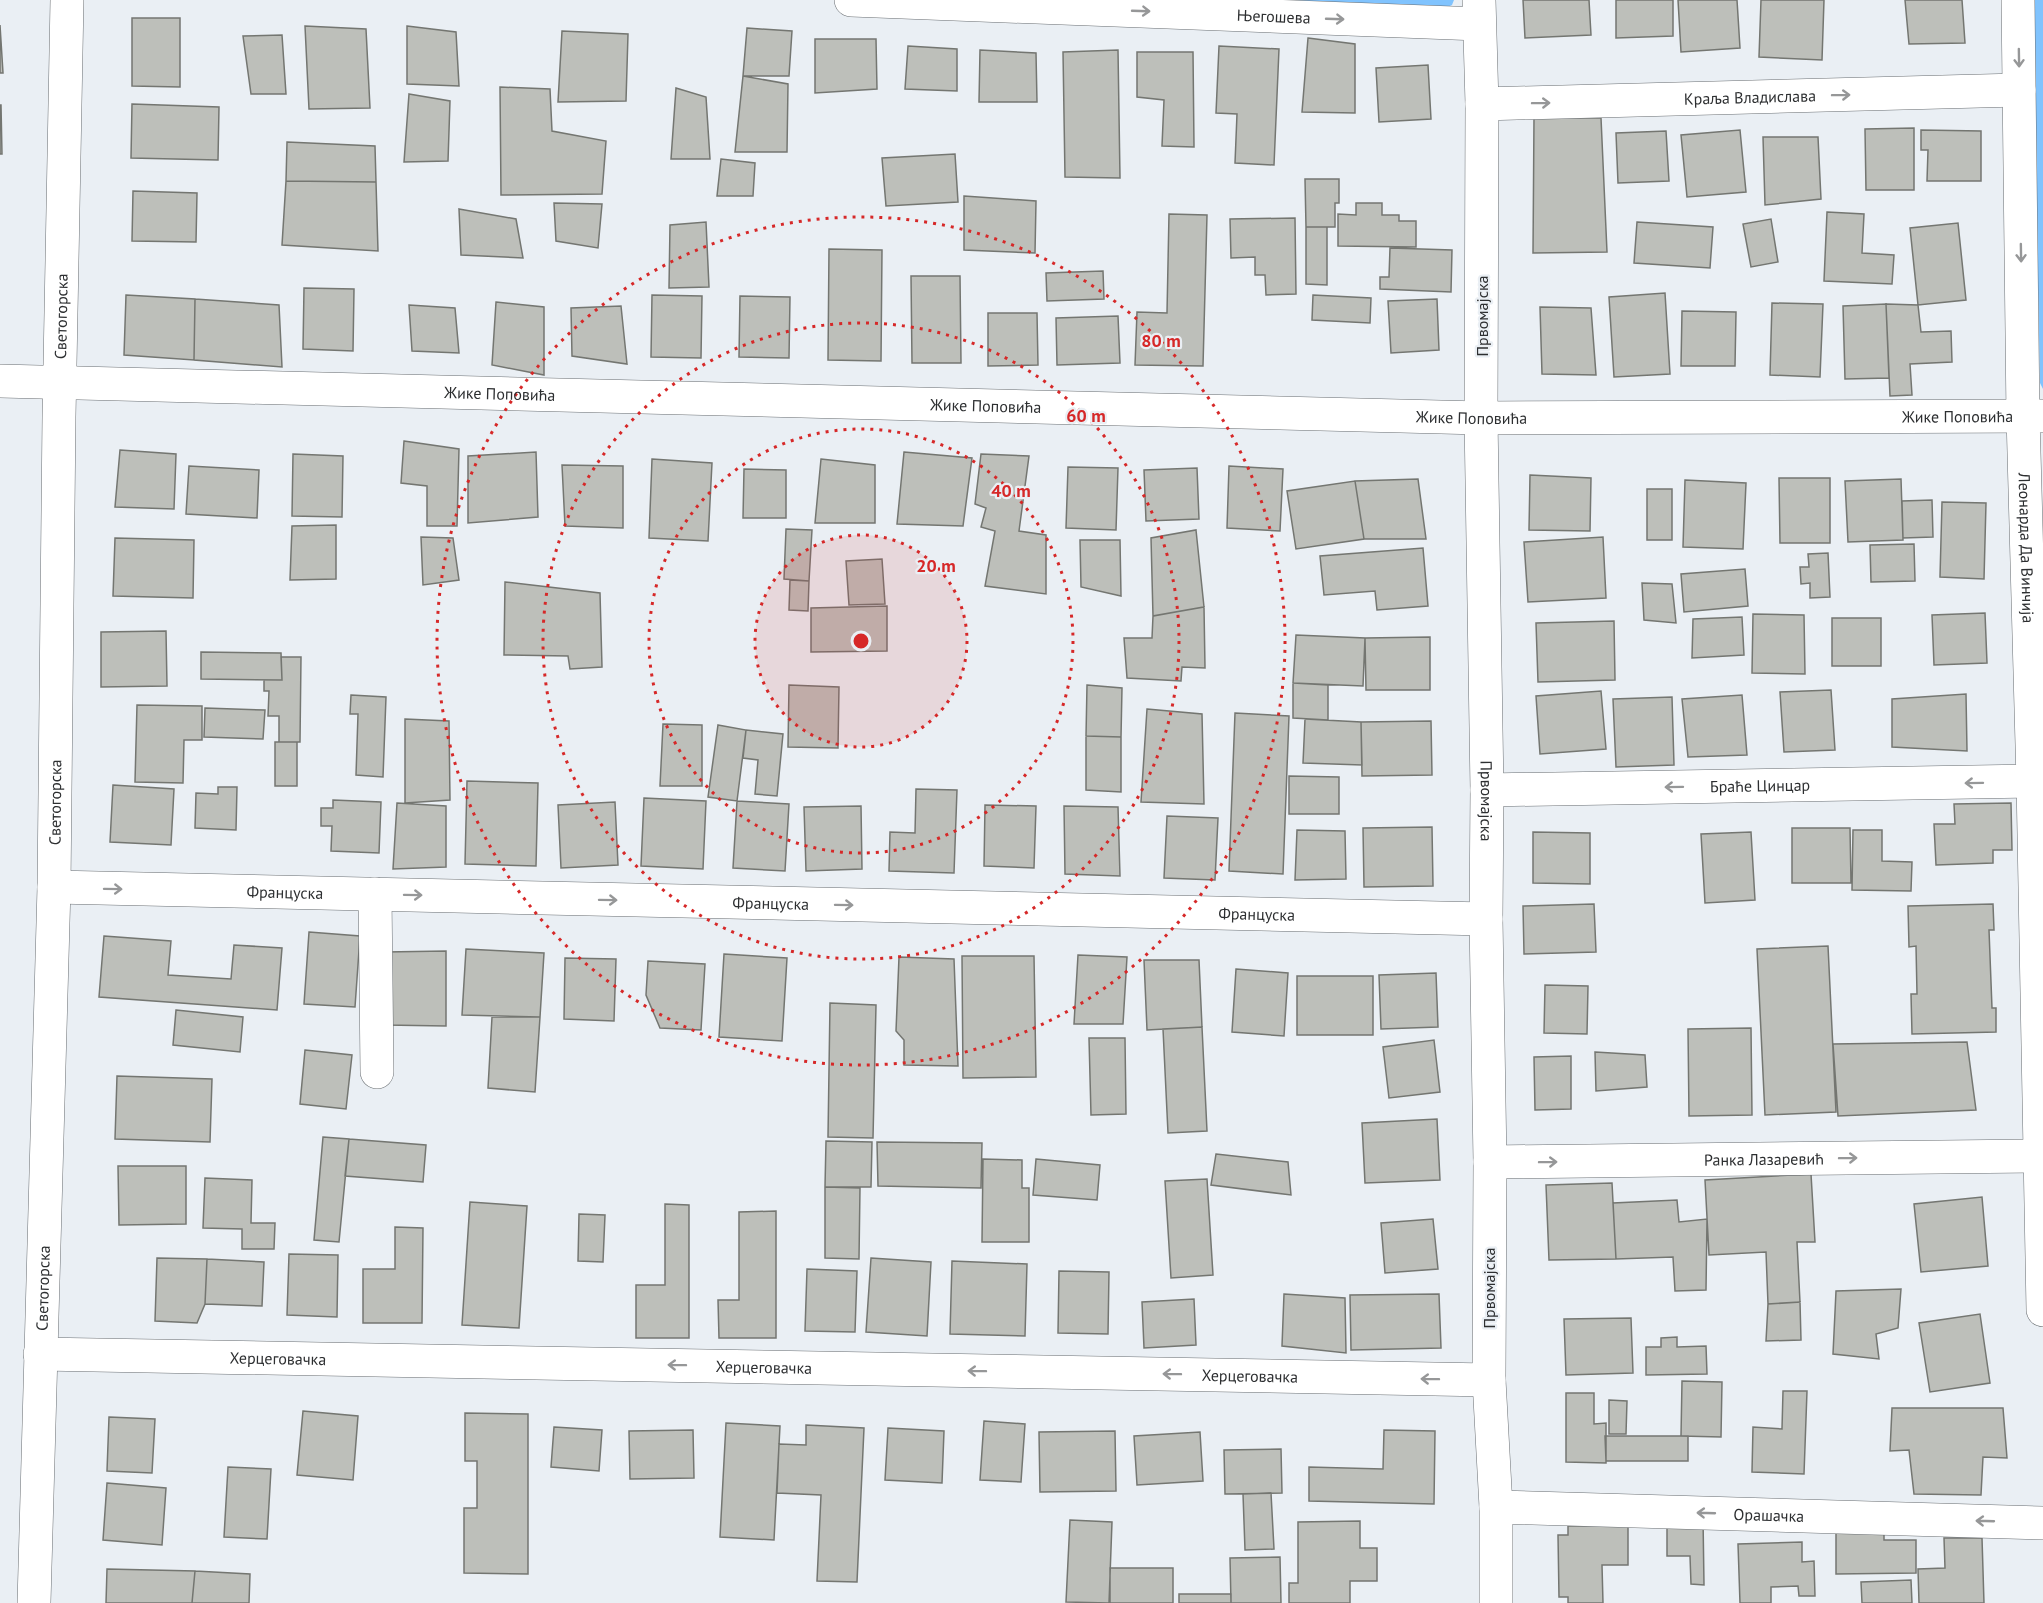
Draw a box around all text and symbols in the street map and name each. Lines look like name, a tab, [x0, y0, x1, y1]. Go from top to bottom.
street label: Његошева	[1236, 5, 1311, 28]
one-way arrow	[1130, 6, 1150, 17]
one-way arrow	[1325, 13, 1345, 24]
one-way arrow	[2013, 48, 2025, 68]
street label: Краља Владислава	[1684, 85, 1816, 109]
one-way arrow	[1830, 89, 1850, 101]
one-way arrow	[1530, 97, 1550, 109]
one-way arrow	[2015, 243, 2027, 263]
street label: Светогорска	[50, 273, 72, 359]
street label: Првомајска	[1472, 275, 1492, 357]
text: 80 m	[1141, 329, 1181, 352]
street label: Жике Поповића	[443, 382, 556, 405]
street label: Жике Поповића	[929, 394, 1042, 417]
text: 60 m	[1066, 404, 1106, 427]
street label: Жике Поповића	[1415, 406, 1527, 428]
street label: Жике Поповића	[1901, 406, 2013, 427]
street label: Леонарда Да Винчија	[2015, 471, 2039, 623]
text: 40 m	[991, 479, 1031, 502]
text: 20 m	[916, 554, 956, 577]
centre of rings	[851, 631, 871, 651]
street label: Светогорска	[44, 759, 65, 845]
street label: Првомајска	[1477, 760, 1497, 842]
street label: Браће Цинцар	[1710, 775, 1810, 796]
one-way arrow	[1965, 777, 1985, 788]
one-way arrow	[1665, 781, 1685, 793]
street label: Француска	[246, 881, 323, 903]
one-way arrow	[102, 883, 122, 894]
one-way arrow	[402, 890, 422, 901]
street label: Француска	[732, 892, 809, 914]
one-way arrow	[597, 894, 617, 905]
one-way arrow	[834, 899, 854, 911]
street label: Француска	[1218, 903, 1295, 925]
street label: Ранка Лазаревић	[1704, 1148, 1824, 1170]
one-way arrow	[1838, 1152, 1858, 1164]
one-way arrow	[1538, 1156, 1558, 1167]
street label: Светогорска	[32, 1245, 54, 1331]
street label: Првомајска	[1479, 1247, 1499, 1329]
street label: Херцеговачка	[230, 1347, 326, 1369]
street label: Херцеговачка	[715, 1356, 812, 1378]
one-way arrow	[668, 1359, 688, 1371]
one-way arrow	[968, 1365, 988, 1376]
street label: Херцеговачка	[1201, 1365, 1298, 1387]
one-way arrow	[1163, 1368, 1183, 1380]
one-way arrow	[1421, 1373, 1441, 1385]
street label: Орашачка	[1733, 1504, 1805, 1526]
one-way arrow	[1696, 1507, 1716, 1519]
one-way arrow	[1975, 1515, 1995, 1527]

